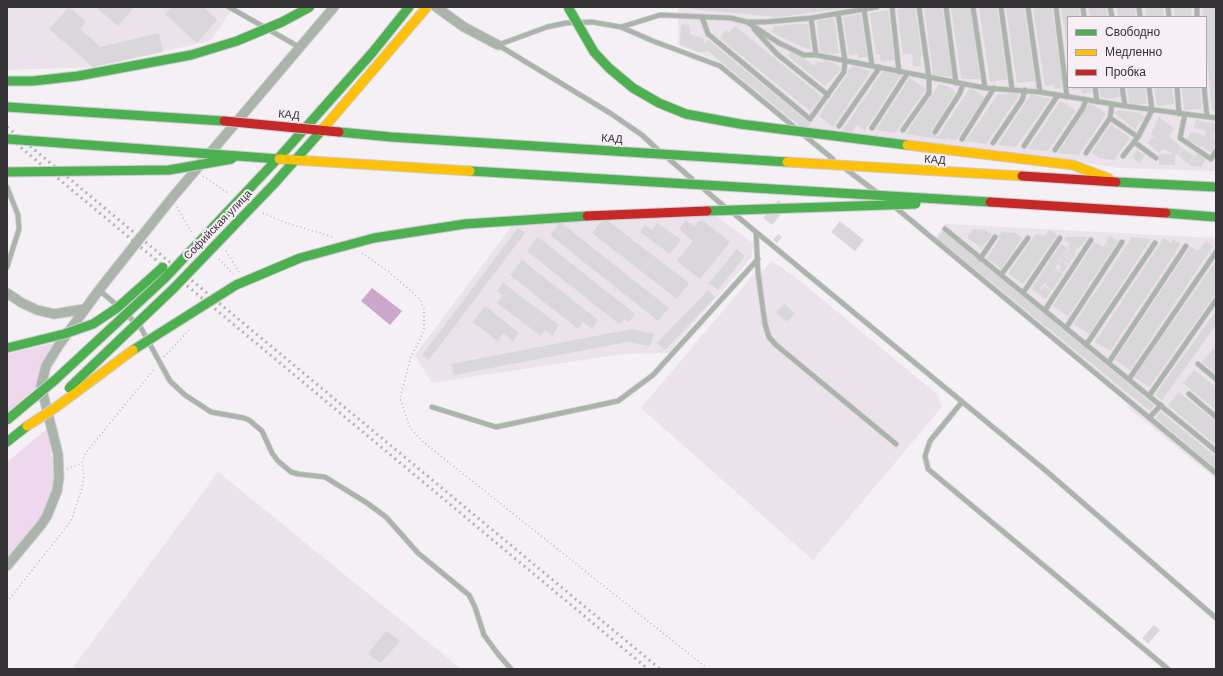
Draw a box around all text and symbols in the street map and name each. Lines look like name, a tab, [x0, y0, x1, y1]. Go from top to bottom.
legend	[1067, 16, 1207, 88]
text: Свободно	[1105, 25, 1160, 39]
text: Медленно	[1105, 45, 1162, 59]
text: Пробка	[1105, 65, 1146, 79]
street label: КАД	[278, 107, 300, 123]
street label: КАД	[601, 132, 623, 146]
street label: КАД	[924, 153, 946, 167]
street label: Софийская улица	[181, 187, 255, 263]

